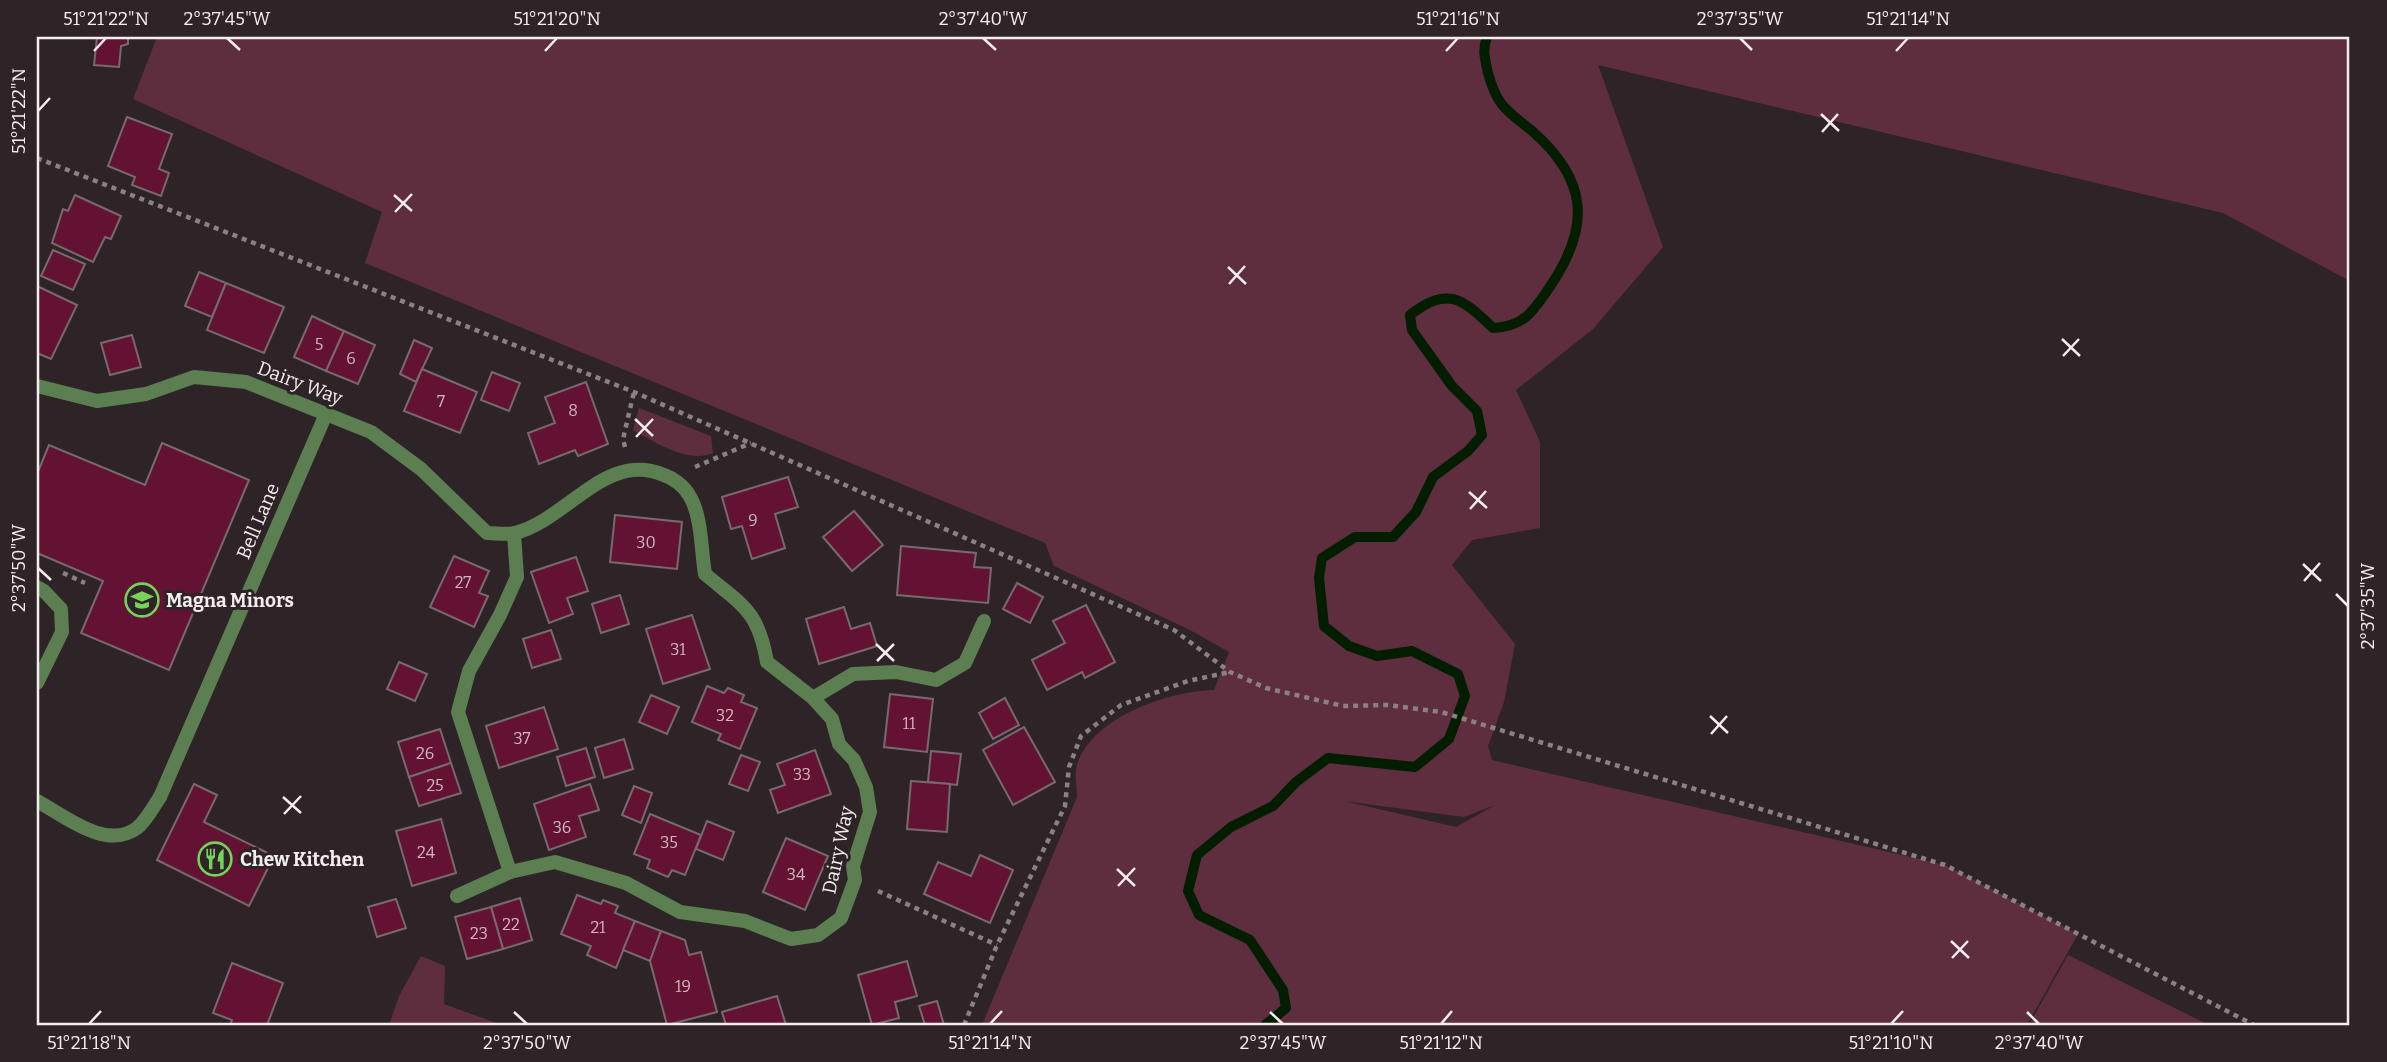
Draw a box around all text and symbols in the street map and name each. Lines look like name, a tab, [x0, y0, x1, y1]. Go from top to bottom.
text: 51°21'22"N	[63, 8, 149, 30]
text: 2°37'45"W	[184, 8, 271, 30]
text: 51°21'20"N	[513, 8, 601, 30]
text: 2°37'40"W	[939, 8, 1028, 30]
text: 51°21'16"N	[1416, 8, 1500, 30]
text: 2°37'35"W	[1697, 8, 1784, 30]
text: 51°21'14"N	[1866, 8, 1950, 30]
text: 51°21'22"N	[8, 68, 30, 154]
house number: 5	[315, 335, 323, 354]
house number: 6	[346, 349, 356, 368]
street label: Dairy Way	[254, 356, 347, 410]
house number: 7	[437, 392, 445, 411]
house number: 8	[568, 401, 578, 420]
street label: Bell Lane	[232, 480, 284, 562]
house number: 9	[748, 511, 758, 530]
text: 2°37'50"W	[8, 524, 30, 612]
house number: 30	[636, 533, 656, 552]
text: 2°37'35"W	[2357, 562, 2379, 649]
house number: 27	[455, 573, 471, 592]
school or university icon: Magna Minors	[123, 581, 161, 619]
place label: Magna Minors	[166, 589, 294, 612]
house number: 31	[670, 640, 686, 659]
house number: 32	[716, 706, 734, 725]
house number: 11	[903, 714, 916, 733]
house number: 37	[513, 729, 531, 748]
house number: 26	[416, 744, 434, 763]
house number: 33	[793, 765, 811, 784]
house number: 25	[426, 776, 444, 795]
street label: Dairy Way	[817, 803, 859, 896]
house number: 36	[553, 818, 571, 837]
house number: 35	[660, 833, 678, 852]
restaurant icon: Chew Kitchen	[196, 840, 234, 878]
house number: 24	[417, 843, 436, 862]
place label: Chew Kitchen	[240, 848, 365, 871]
house number: 34	[787, 865, 806, 884]
house number: 22	[502, 915, 520, 934]
house number: 21	[590, 918, 606, 937]
house number: 23	[470, 924, 488, 943]
house number: 19	[675, 977, 691, 996]
text: 51°21'18"N	[47, 1032, 131, 1054]
text: 2°37'50"W	[483, 1032, 571, 1054]
text: 51°21'14"N	[948, 1032, 1032, 1054]
text: 2°37'45"W	[1240, 1032, 1327, 1054]
text: 51°21'12"N	[1399, 1032, 1483, 1054]
text: 51°21'10"N	[1848, 1032, 1934, 1054]
text: 2°37'40"W	[1995, 1032, 2084, 1054]

